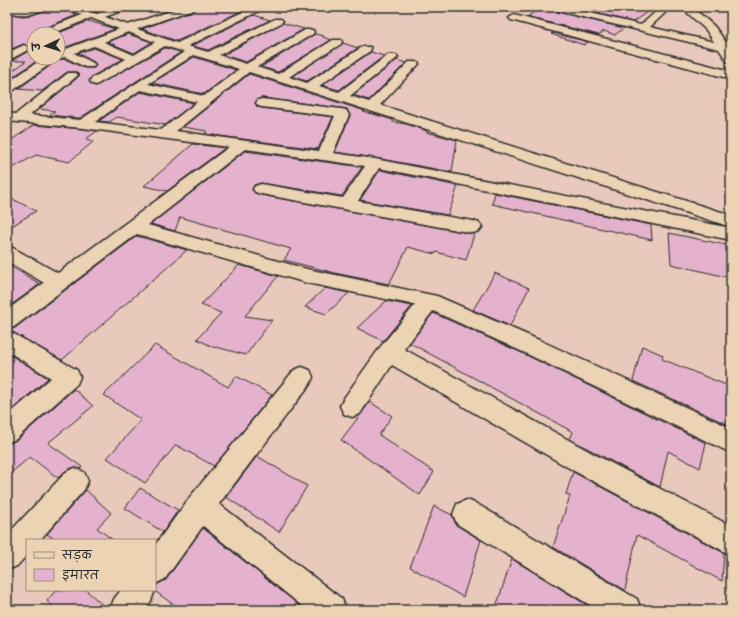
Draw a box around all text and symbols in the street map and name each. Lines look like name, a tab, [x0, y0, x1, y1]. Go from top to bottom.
north arrow	[26, 26, 66, 66]
text: उ	[30, 41, 43, 52]
legend	[26, 539, 156, 591]
text: सड़क	[61, 548, 93, 563]
text: इमारत	[62, 568, 100, 583]

